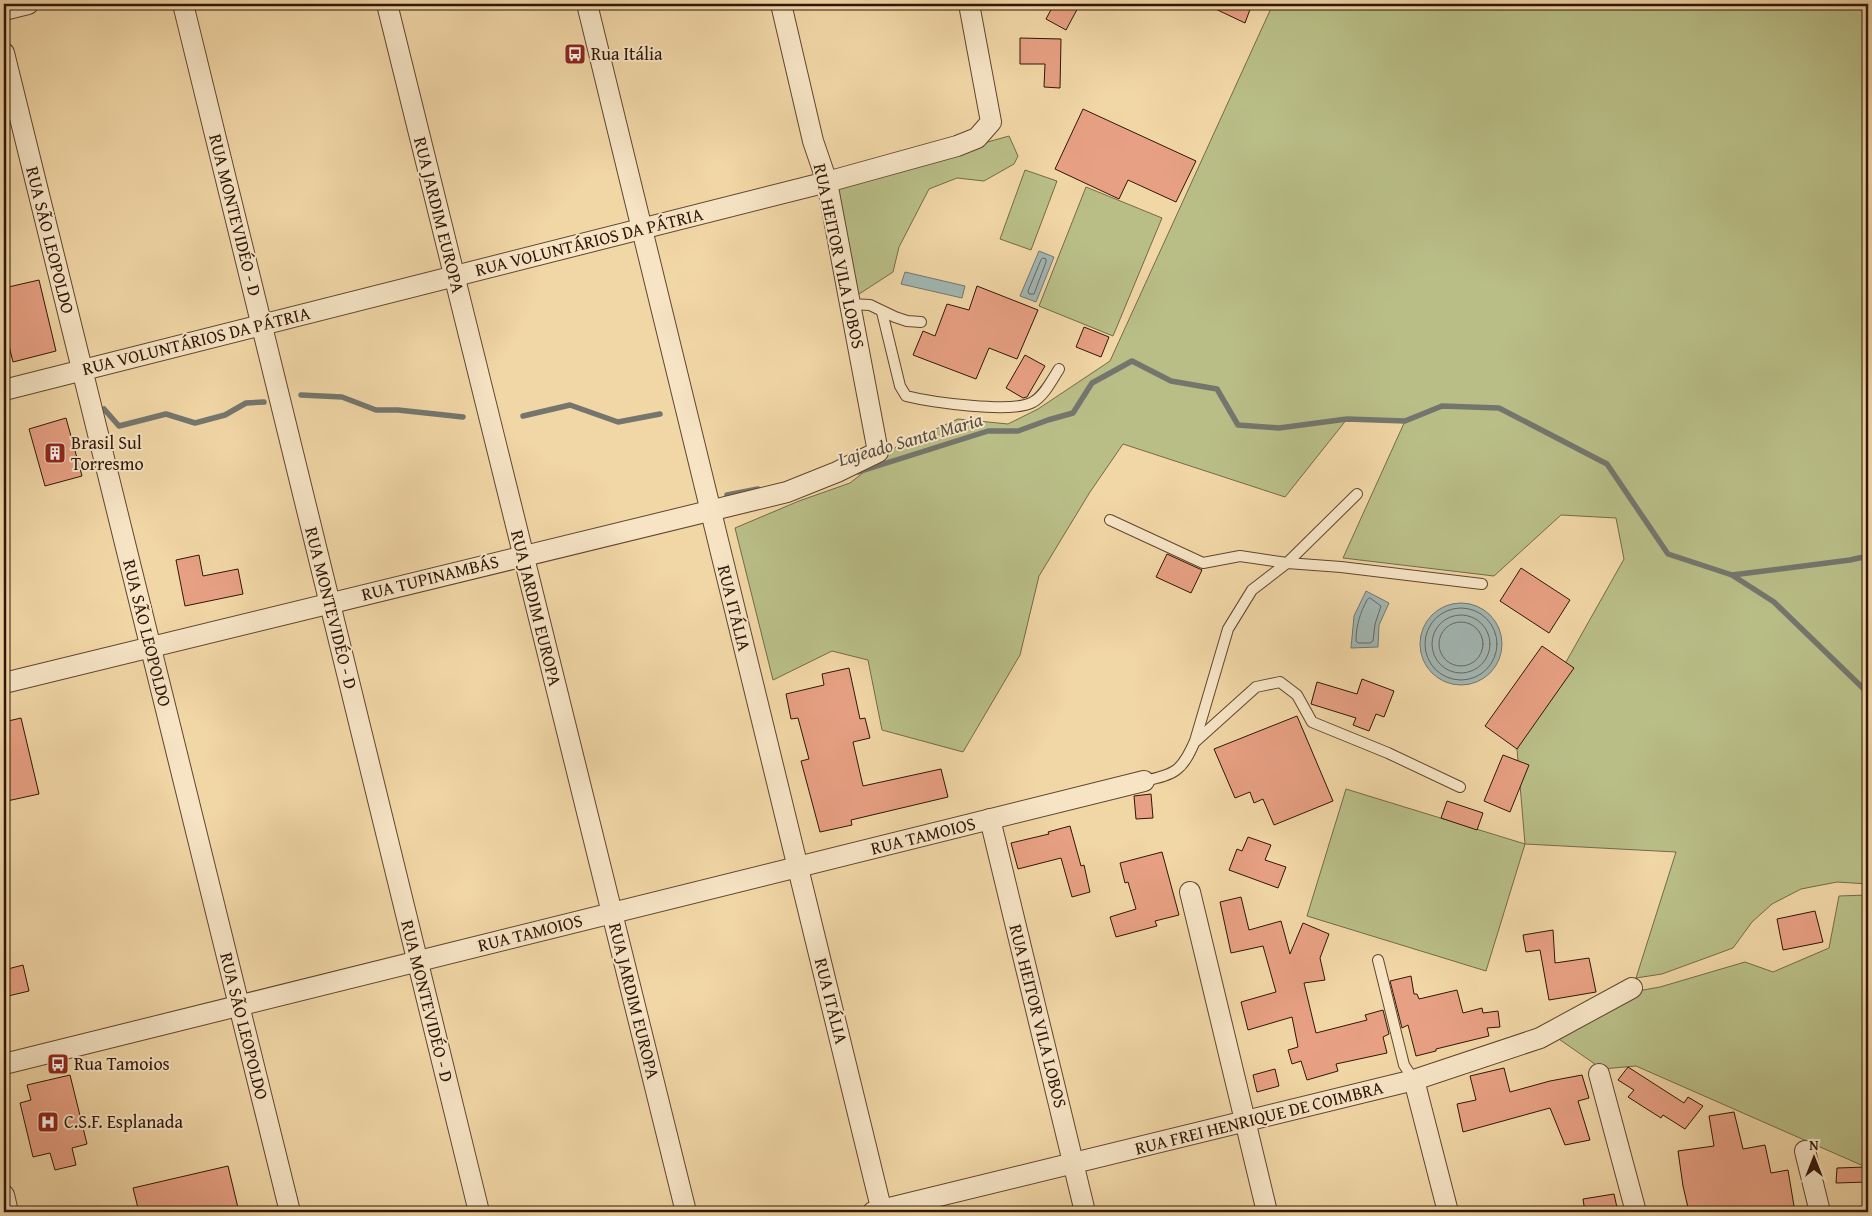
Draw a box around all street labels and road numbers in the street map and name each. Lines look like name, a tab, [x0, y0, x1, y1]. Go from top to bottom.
street label: RUA MONTEVIDÉO - D	[202, 131, 269, 299]
street label: RUA JARDIM EUROPA	[407, 134, 472, 296]
street label: RUA HEITOR VILA LOBOS	[807, 161, 872, 351]
street label: RUA SÃO LEOPOLDO	[19, 163, 82, 316]
street label: RUA VOLUNTÁRIOS DA PÁTRIA	[472, 200, 706, 283]
street label: RUA VOLUNTÁRIOS DA PÁTRIA	[79, 299, 313, 382]
street label: RUA MONTEVIDÉO - D	[298, 524, 365, 692]
street label: RUA JARDIM EUROPA	[504, 527, 569, 689]
street label: RUA TUPINAMBÁS	[358, 547, 502, 608]
street label: RUA SÃO LEOPOLDO	[116, 556, 179, 709]
street label: RUA ITÁLIA	[711, 562, 758, 654]
street label: RUA TAMOIOS	[868, 809, 978, 862]
street label: RUA TAMOIOS	[475, 906, 585, 959]
street label: RUA MONTEVIDÉO - D	[394, 917, 461, 1085]
street label: RUA JARDIM EUROPA	[602, 920, 667, 1082]
street label: RUA HEITOR VILA LOBOS	[1003, 921, 1074, 1111]
street label: RUA SÃO LEOPOLDO	[213, 949, 276, 1102]
street label: RUA ITÁLIA	[808, 955, 855, 1047]
street label: RUA FREI HENRIQUE DE COIMBRA	[1132, 1074, 1386, 1161]

